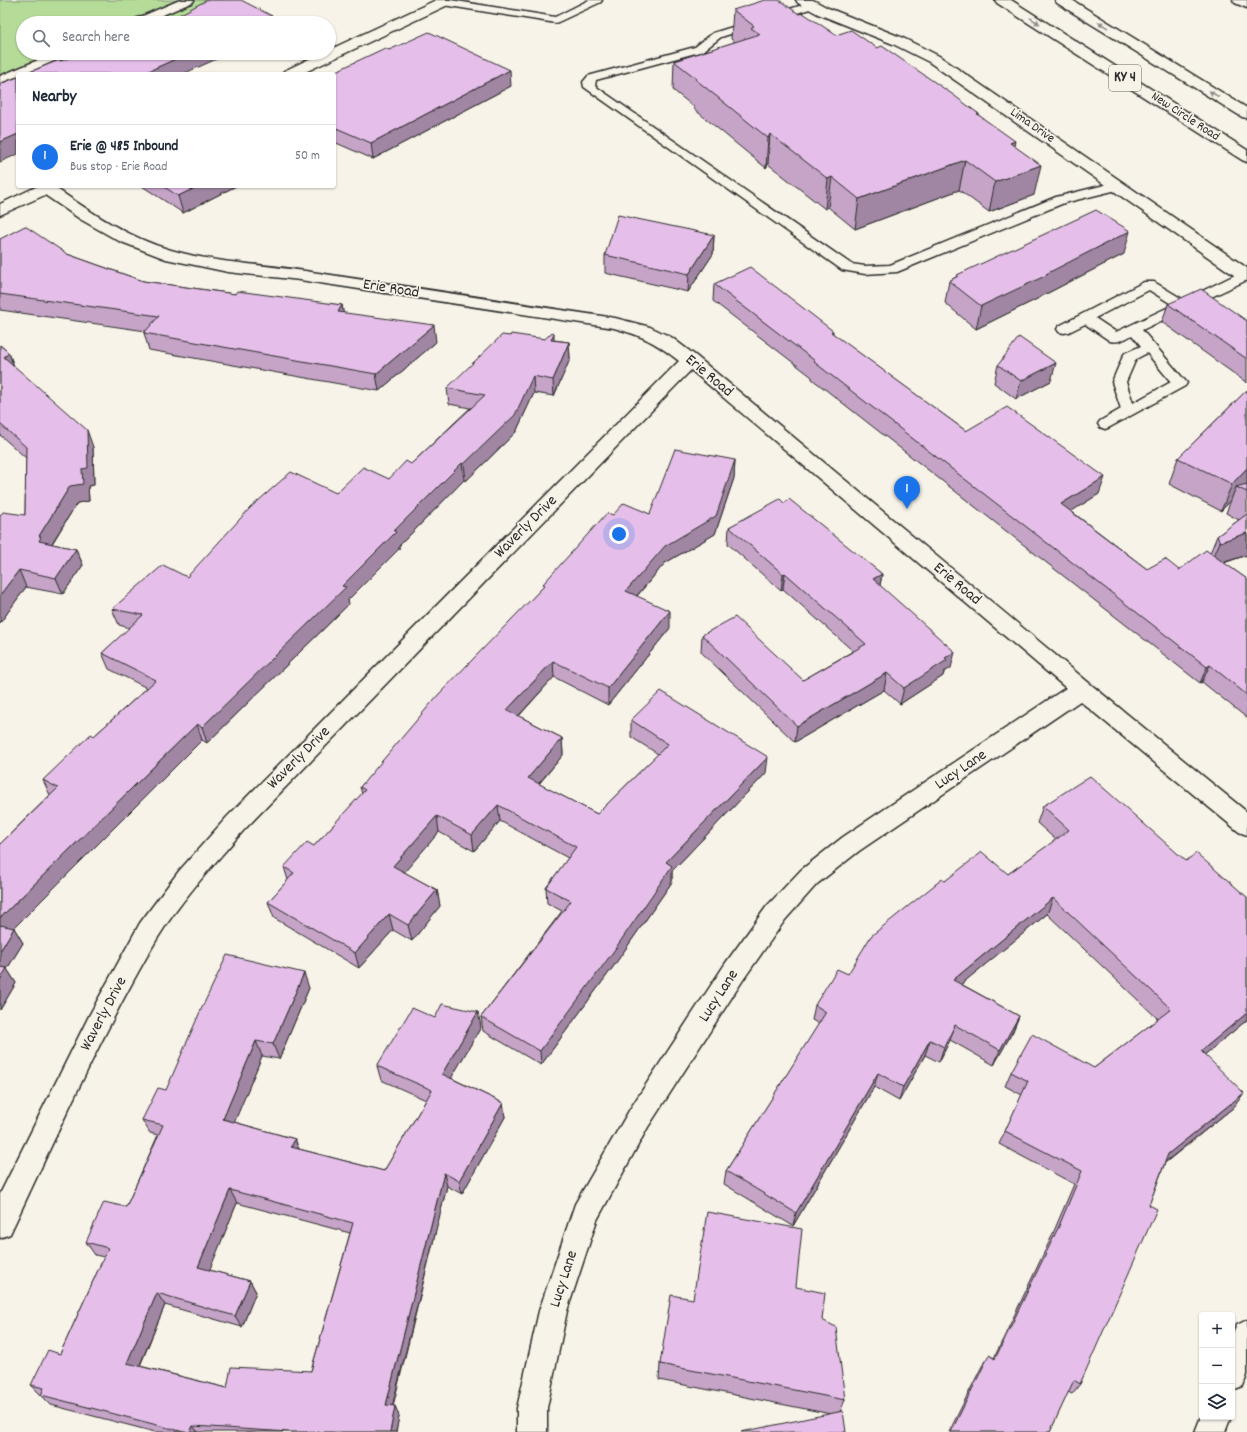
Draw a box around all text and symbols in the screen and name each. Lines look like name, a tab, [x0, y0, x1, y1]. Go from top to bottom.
search box	[16, 16, 336, 60]
one-way arrow	[1030, 17, 1040, 25]
one-way arrow	[1097, 22, 1109, 29]
icon: search	[30, 27, 52, 49]
text: Search here	[62, 27, 130, 49]
road number: KY 4	[1109, 65, 1141, 91]
text: Nearby	[32, 86, 76, 110]
street label: New Circle Road	[1147, 88, 1223, 146]
one-way arrow	[1209, 90, 1219, 98]
street label: Lima Drive	[1006, 104, 1058, 148]
text: Erie @ 485 Inbound	[70, 136, 178, 158]
text: 1	[44, 147, 46, 166]
text: 50 m	[295, 147, 320, 166]
text: Bus stop · Erie Road	[70, 158, 167, 177]
street label: Erie Road	[361, 273, 421, 305]
street label: Erie Road	[680, 349, 738, 403]
pin: 1	[894, 476, 920, 509]
street label: Waverly Drive	[489, 490, 563, 564]
your location	[609, 524, 629, 544]
street label: Erie Road	[928, 557, 986, 611]
street label: Waverly Drive	[262, 721, 336, 795]
street label: Lucy Lane	[930, 744, 992, 796]
street label: Lucy Lane	[693, 965, 745, 1027]
street label: Waverly Drive	[75, 973, 133, 1055]
street label: Lucy Lane	[544, 1248, 584, 1310]
map controls	[1199, 1312, 1235, 1420]
button: +	[1199, 1312, 1235, 1348]
button: −	[1199, 1348, 1235, 1384]
button: layers	[1199, 1384, 1235, 1420]

